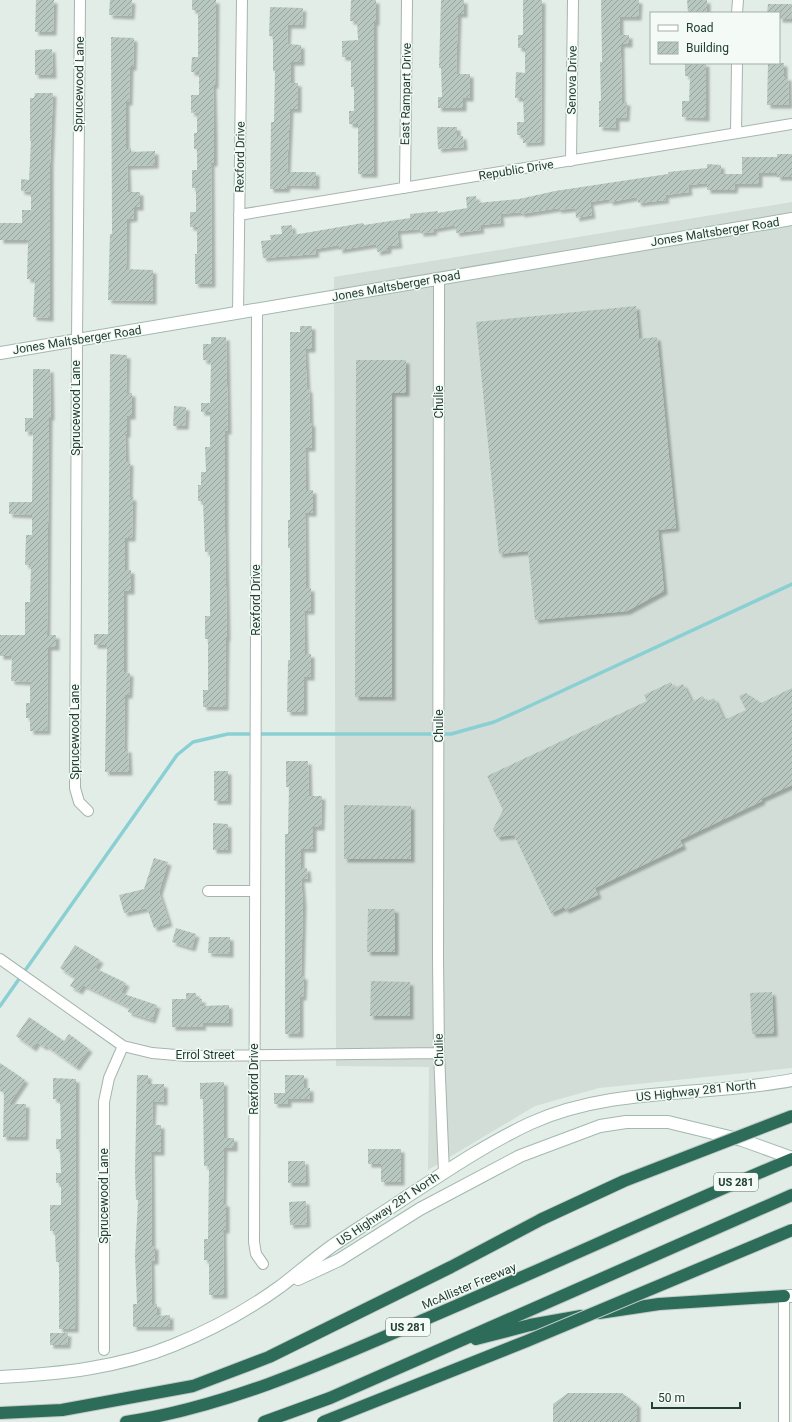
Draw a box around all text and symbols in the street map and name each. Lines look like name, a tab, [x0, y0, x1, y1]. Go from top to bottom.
legend	[650, 12, 780, 64]
text: Road	[686, 21, 714, 35]
street label: Sprucewood Lane	[71, 36, 87, 132]
text: Building	[686, 41, 729, 55]
street label: East Rampart Drive	[398, 43, 414, 145]
street label: Senova Drive	[564, 45, 580, 115]
street label: Rexford Drive	[232, 121, 248, 193]
street label: Republic Drive	[477, 157, 555, 183]
street label: Jones Maltsberger Road	[650, 215, 780, 249]
street label: Jones Maltsberger Road	[331, 268, 461, 304]
street label: Jones Maltsberger Road	[12, 323, 142, 357]
street label: Sprucewood Lane	[69, 360, 83, 456]
street label: Chulie	[432, 385, 446, 419]
street label: Rexford Drive	[249, 564, 263, 636]
street label: Sprucewood Lane	[68, 684, 82, 780]
street label: Chulie	[432, 709, 446, 743]
street label: Chulie	[432, 1033, 446, 1067]
street label: Rexford Drive	[247, 1043, 261, 1115]
street label: Errol Street	[175, 1048, 235, 1062]
street label: US Highway 281 North	[635, 1078, 757, 1104]
street label: Sprucewood Lane	[97, 1148, 111, 1244]
street label: US Highway 281 North	[334, 1170, 442, 1248]
road number: US 281	[714, 1173, 758, 1191]
street label: McAllister Freeway	[420, 1260, 519, 1312]
road number: US 281	[386, 1318, 430, 1336]
scale bar	[652, 1384, 740, 1410]
text: 50 m	[658, 1391, 685, 1405]

